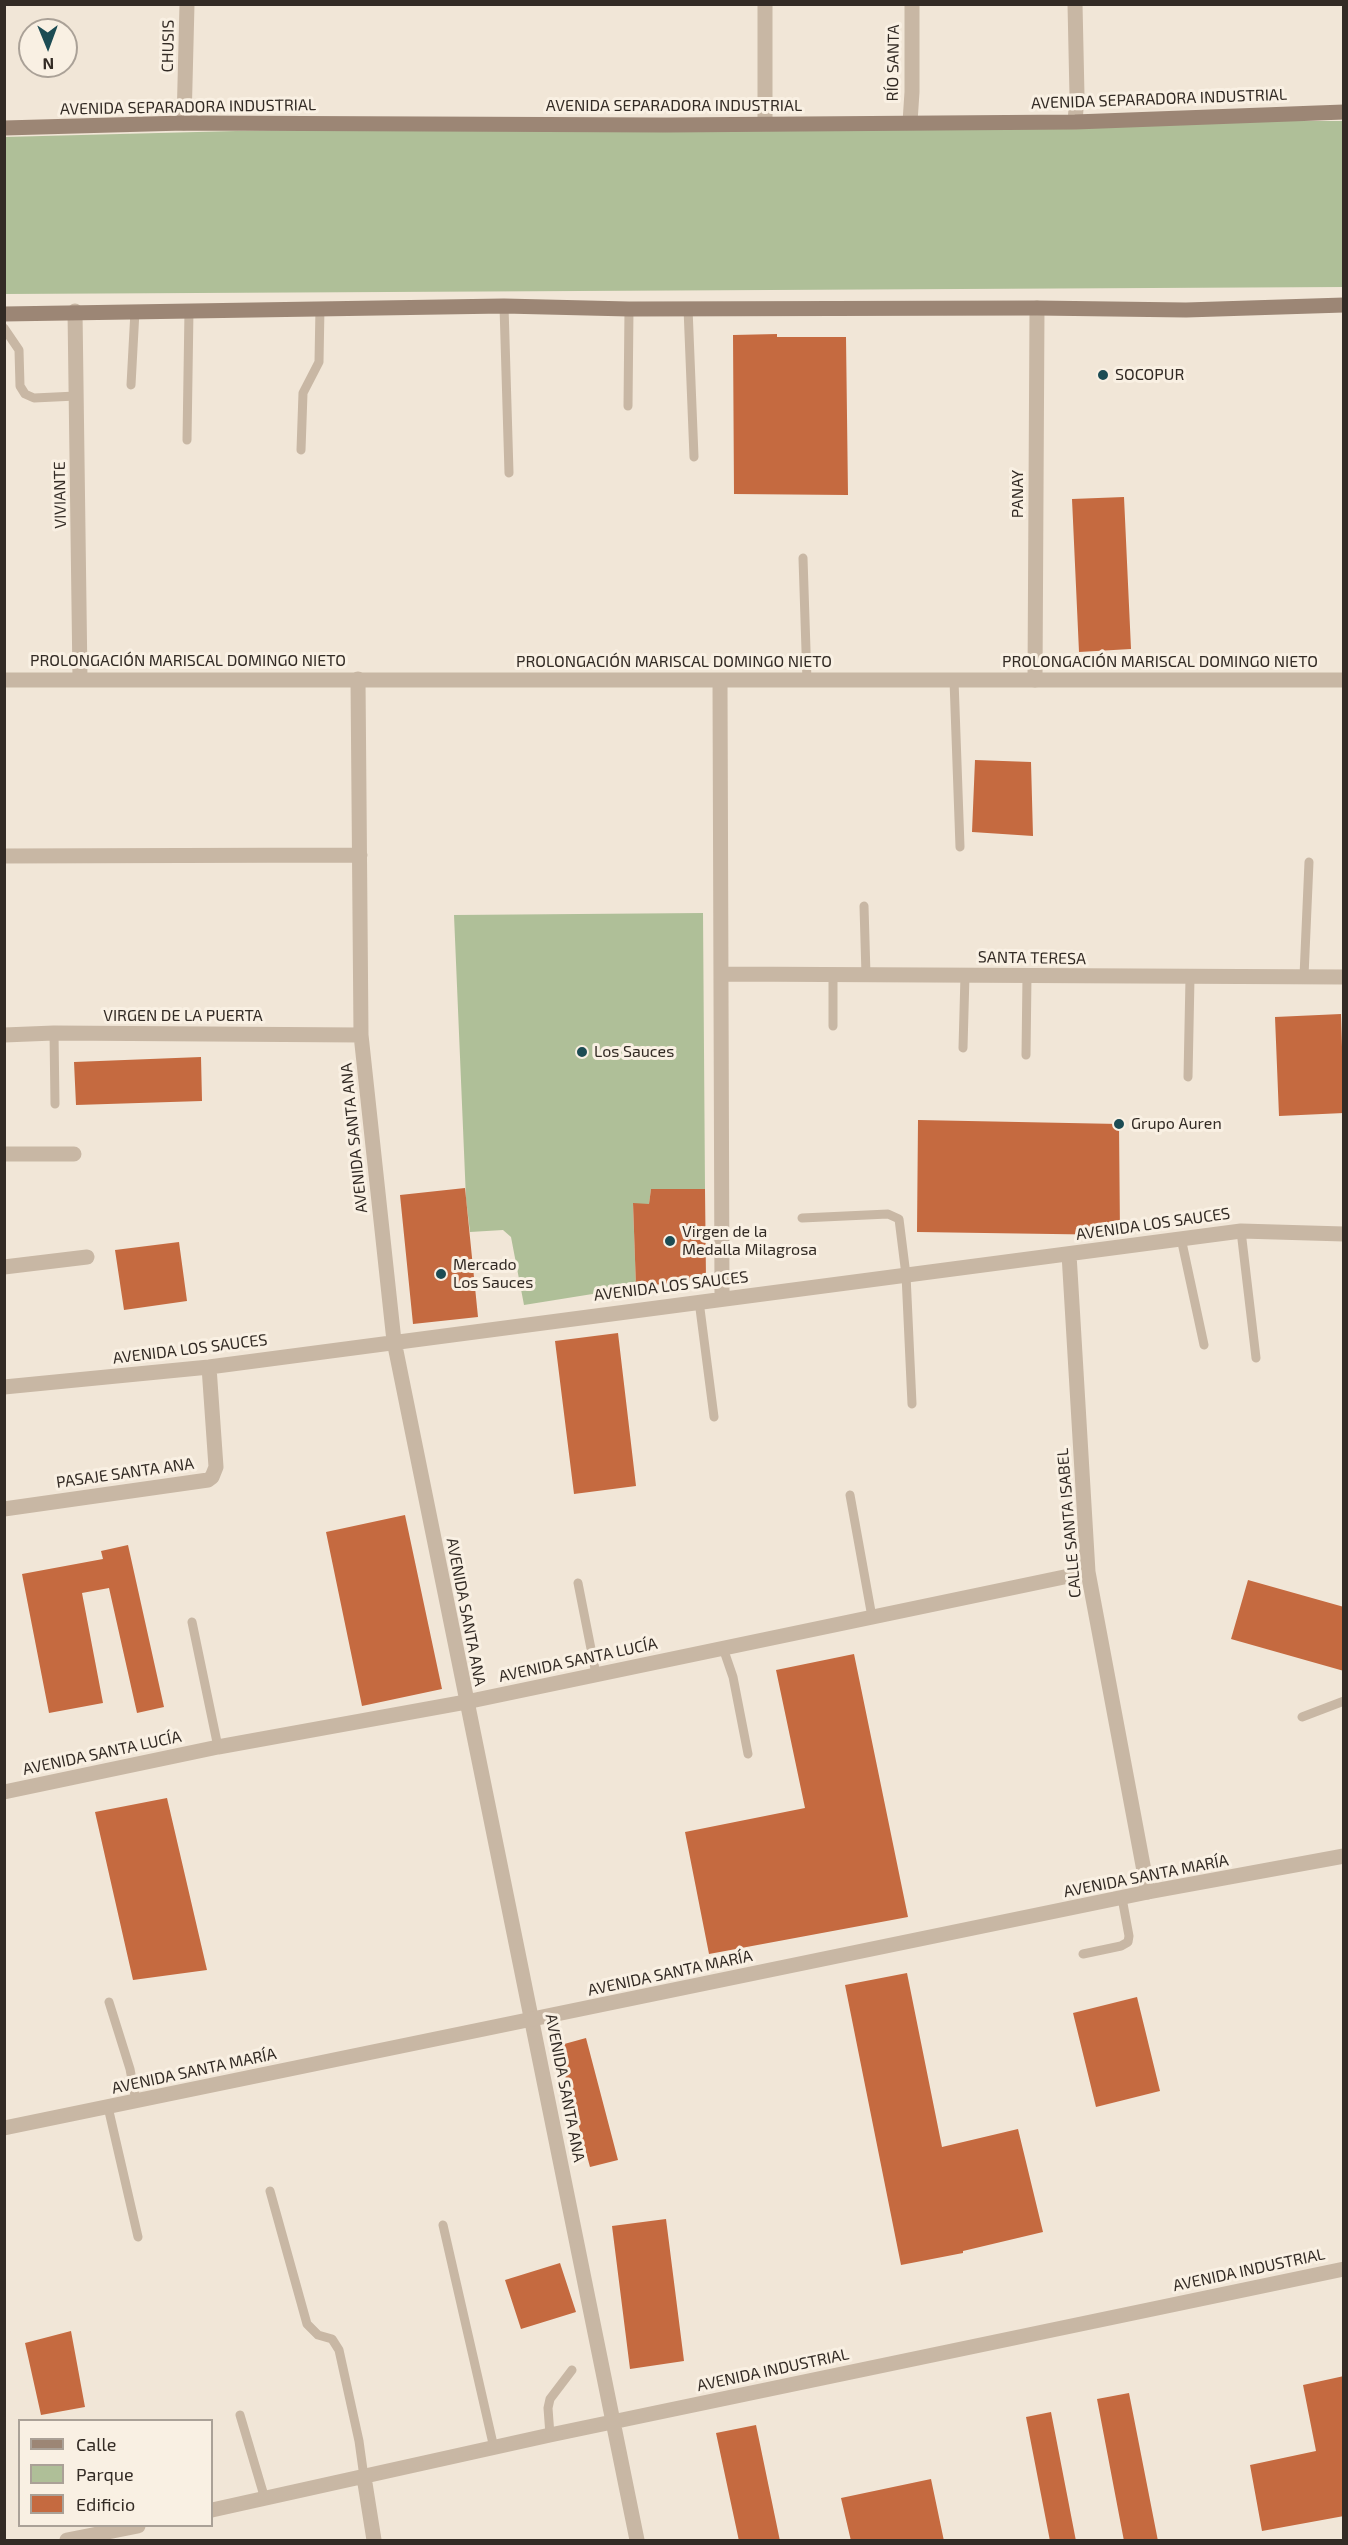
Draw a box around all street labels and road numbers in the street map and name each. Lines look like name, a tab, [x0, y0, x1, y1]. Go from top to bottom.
street label: CHUSIS	[158, 20, 178, 72]
street label: RÍO SANTA	[883, 24, 903, 102]
street label: AVENIDA SEPARADORA INDUSTRIAL	[1031, 85, 1287, 113]
street label: AVENIDA SEPARADORA INDUSTRIAL	[60, 95, 316, 119]
street label: AVENIDA SEPARADORA INDUSTRIAL	[546, 96, 802, 116]
street label: VIVIANTE	[50, 461, 70, 529]
street label: PANAY	[1008, 470, 1028, 518]
street label: PROLONGACIÓN MARISCAL DOMINGO NIETO	[30, 651, 346, 671]
street label: PROLONGACIÓN MARISCAL DOMINGO NIETO	[516, 652, 832, 672]
street label: PROLONGACIÓN MARISCAL DOMINGO NIETO	[1002, 652, 1318, 672]
street label: SANTA TERESA	[978, 947, 1086, 969]
street label: VIRGEN DE LA PUERTA	[103, 1006, 263, 1026]
street label: AVENIDA SANTA ANA	[337, 1062, 371, 1214]
street label: AVENIDA LOS SAUCES	[1075, 1204, 1231, 1244]
street label: AVENIDA LOS SAUCES	[593, 1267, 749, 1305]
street label: AVENIDA LOS SAUCES	[112, 1330, 268, 1368]
street label: CALLE SANTA ISABEL	[1053, 1447, 1085, 1599]
street label: PASAJE SANTA ANA	[55, 1454, 195, 1492]
street label: AVENIDA SANTA ANA	[442, 1536, 490, 1688]
street label: AVENIDA SANTA LUCÍA	[497, 1634, 659, 1686]
street label: AVENIDA SANTA LUCÍA	[21, 1727, 183, 1779]
street label: AVENIDA SANTA MARÍA	[1062, 1851, 1230, 1901]
street label: AVENIDA SANTA MARÍA	[586, 1946, 754, 2000]
street label: AVENIDA SANTA ANA	[541, 2012, 589, 2164]
street label: AVENIDA SANTA MARÍA	[110, 2044, 278, 2098]
street label: AVENIDA INDUSTRIAL	[1171, 2245, 1327, 2295]
street label: AVENIDA INDUSTRIAL	[695, 2345, 851, 2395]

